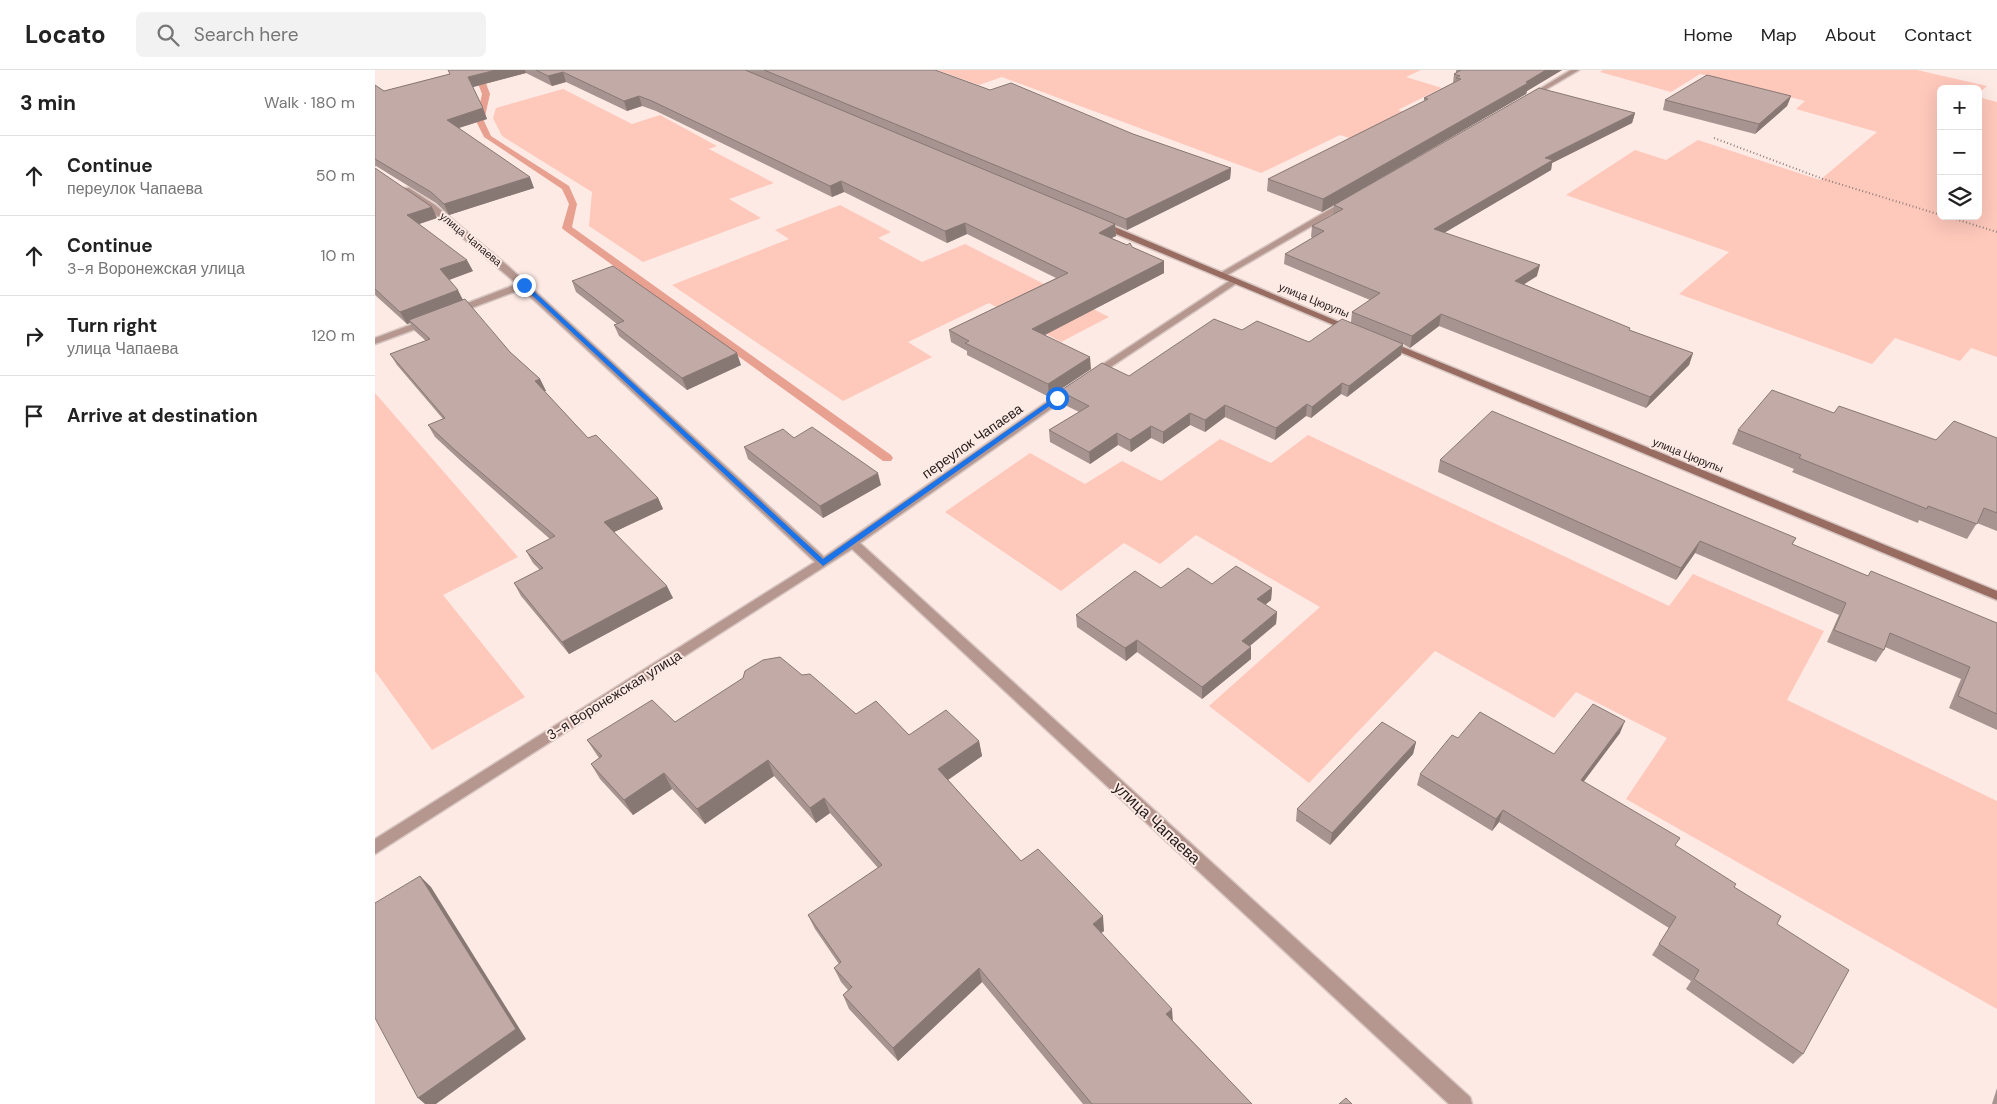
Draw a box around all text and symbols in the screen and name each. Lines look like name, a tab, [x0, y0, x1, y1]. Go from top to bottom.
search box	[136, 12, 486, 57]
text: Locato	[25, 19, 106, 50]
icon: search	[154, 21, 182, 49]
text: Search here	[194, 22, 299, 47]
text: Home	[1683, 23, 1733, 47]
text: Map	[1761, 23, 1797, 47]
text: About	[1825, 23, 1876, 47]
text: Contact	[1904, 23, 1972, 47]
map controls	[1937, 85, 1982, 220]
button: +	[1937, 85, 1982, 130]
text: 3 min	[20, 89, 76, 117]
text: Walk · 180 m	[264, 92, 355, 113]
button: −	[1937, 130, 1982, 175]
text: Continue	[67, 153, 153, 178]
icon: ahead	[20, 162, 48, 190]
text: 50 m	[316, 165, 355, 186]
button: layers	[1937, 175, 1982, 220]
text: переулок Чапаева	[67, 178, 203, 199]
street label: улица Чапаева	[437, 209, 506, 270]
text: Continue	[67, 233, 153, 258]
icon: ahead	[20, 242, 48, 270]
text: 10 m	[321, 245, 355, 266]
text: 3-я Воронежская улица	[67, 258, 245, 279]
route end	[513, 274, 536, 297]
street label: улица Цюрупы	[1277, 279, 1351, 321]
text: Turn right	[67, 313, 157, 338]
icon: right	[20, 322, 48, 350]
text: 120 m	[311, 325, 355, 346]
text: улица Чапаева	[67, 338, 178, 359]
route start	[1046, 387, 1069, 410]
street label: переулок Чапаева	[918, 399, 1026, 482]
icon: arrive	[20, 402, 48, 430]
text: Arrive at destination	[67, 403, 258, 428]
street label: улица Цюрупы	[1651, 434, 1725, 476]
street label: 3-я Воронежская улица	[543, 646, 685, 744]
street label: улица Чапаева	[1109, 777, 1205, 869]

